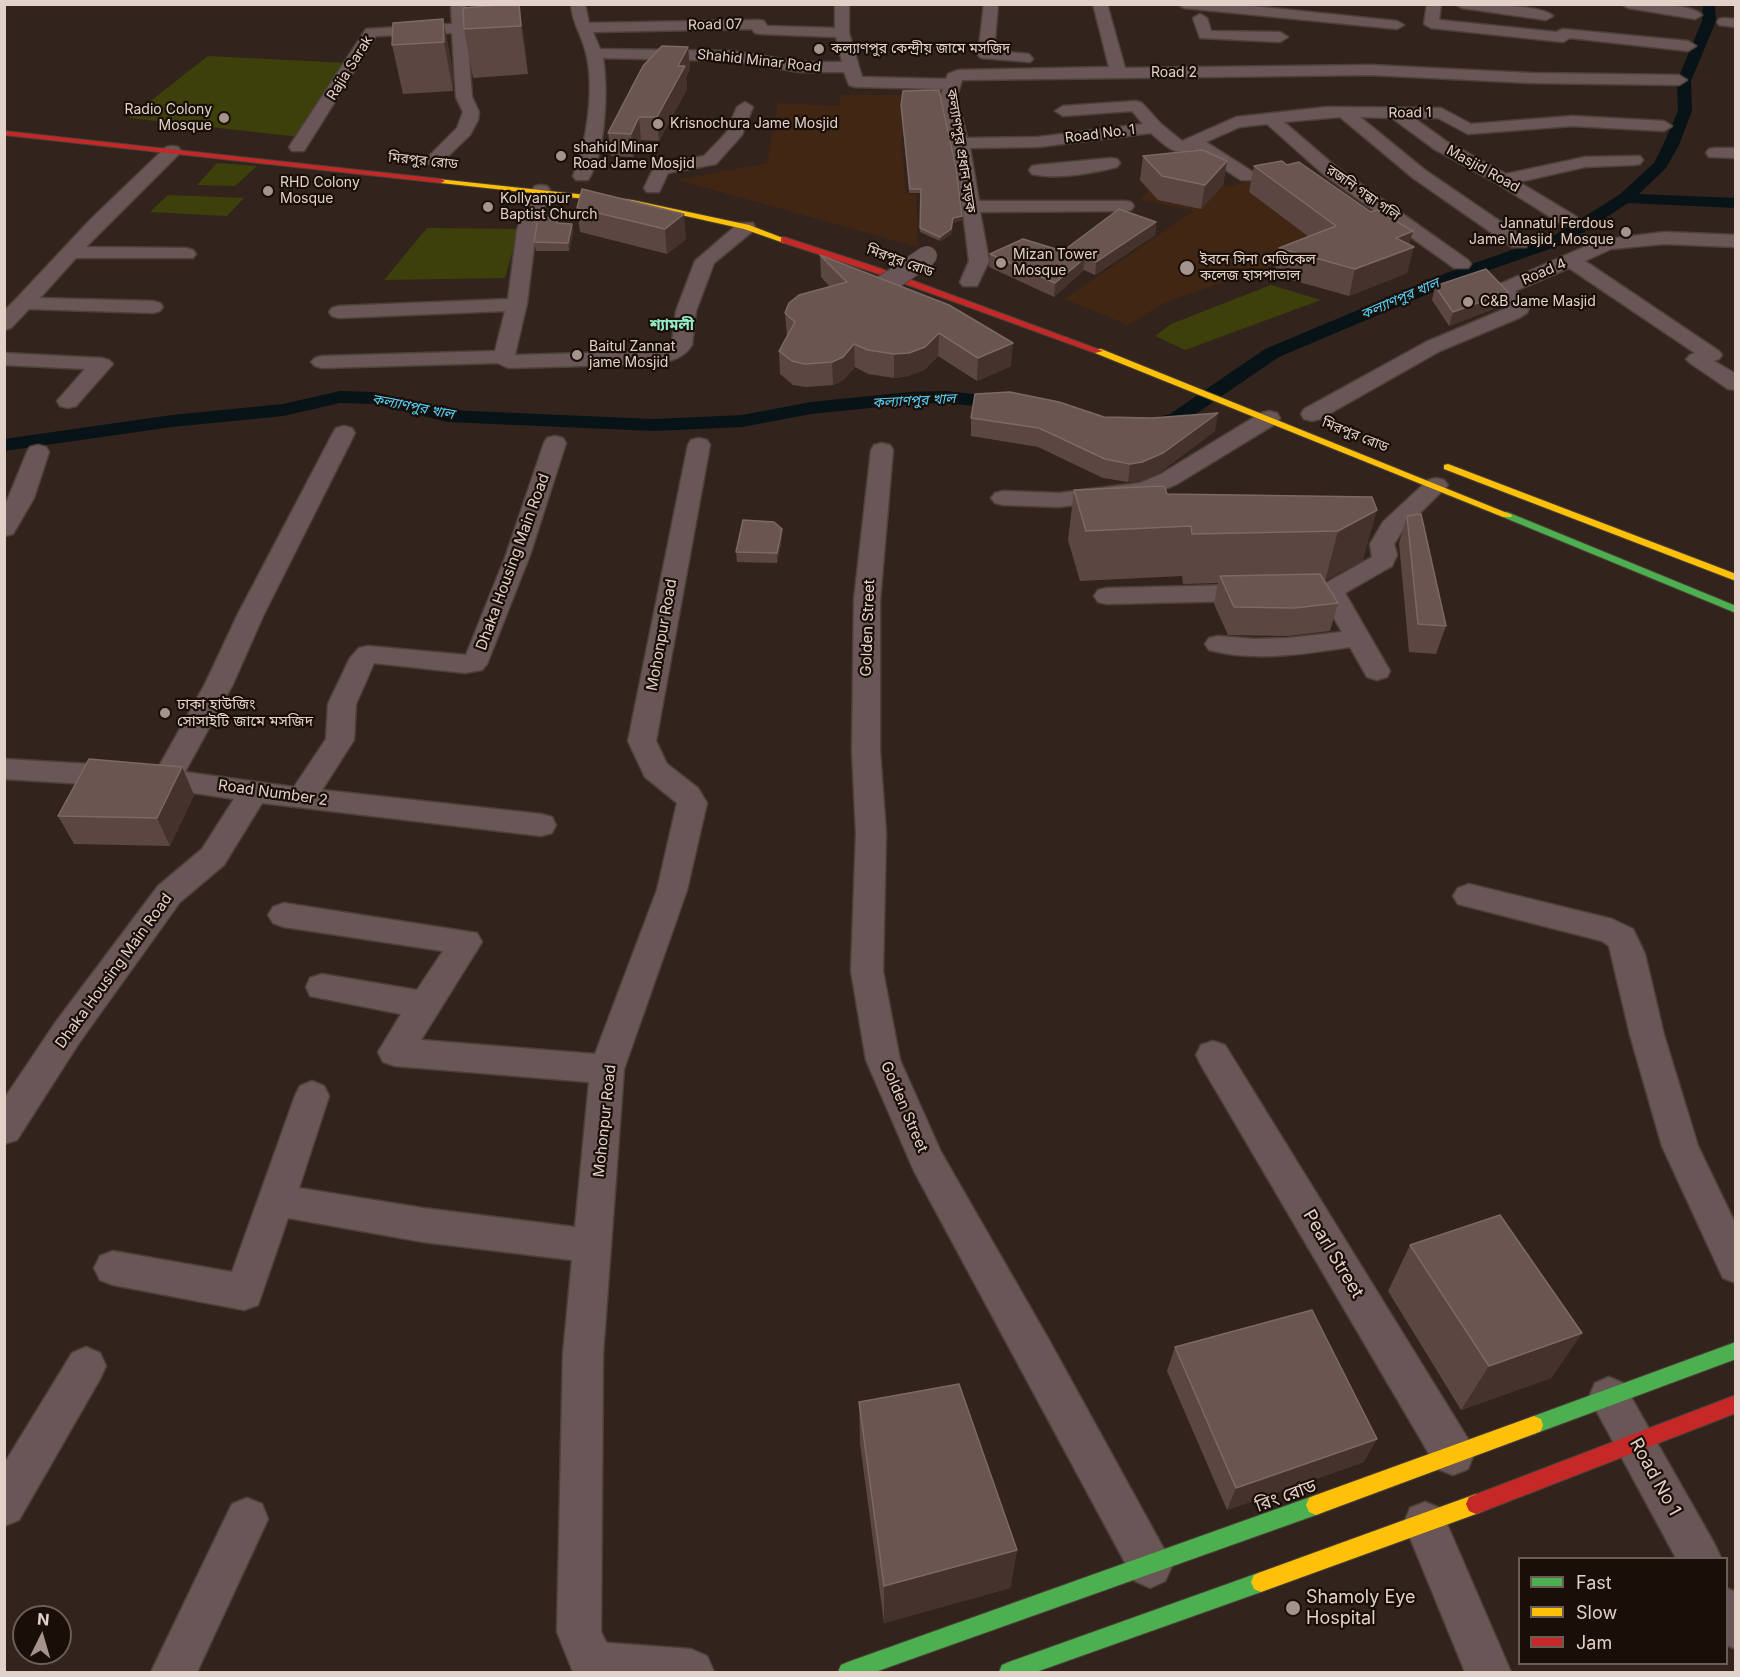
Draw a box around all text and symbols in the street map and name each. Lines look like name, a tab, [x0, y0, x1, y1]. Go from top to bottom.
street label: Road 07	[688, 16, 742, 34]
street label: Rajia Sarak	[324, 33, 376, 103]
place label: কল্যাণপুর কেন্দ্রীয় জামে মসজিদ	[831, 41, 1010, 57]
marker: কল্যাণপুর কেন্দ্রীয় জামে মসজিদ	[812, 42, 826, 56]
street label: Shahid Minar Road	[696, 46, 822, 76]
street label: Road 2	[1151, 65, 1197, 81]
street label: কল্যাণপুর প্রধান সড়ক	[943, 88, 979, 214]
place label: Radio Colony Mosque	[125, 102, 212, 134]
street label: Road 1	[1388, 104, 1432, 122]
marker: Radio Colony Mosque	[217, 111, 231, 125]
place label: Krisnochura Jame Mosjid	[670, 116, 838, 132]
marker: Krisnochura Jame Mosjid	[651, 117, 665, 131]
street label: Road No. 1	[1064, 121, 1136, 147]
place label: shahid Minar Road Jame Mosjid	[573, 140, 695, 172]
street label: Masjid Road	[1444, 142, 1522, 196]
street label: মিরপুর রোড	[387, 149, 459, 173]
marker: shahid Minar Road Jame Mosjid	[554, 149, 568, 163]
street label: রজনি গন্ধা গলি	[1323, 162, 1403, 224]
place label: RHD Colony Mosque	[280, 175, 360, 208]
marker: RHD Colony Mosque	[261, 184, 275, 198]
place label: Kollyanpur Baptist Church	[500, 191, 598, 224]
marker: Kollyanpur Baptist Church	[481, 200, 495, 214]
place label: Jannatul Ferdous Jame Masjid, Mosque	[1469, 216, 1614, 249]
marker: Jannatul Ferdous Jame Masjid, Mosque	[1619, 225, 1633, 239]
street label: মিরপুর রোড	[864, 241, 936, 281]
place label: Mizan Tower Mosque	[1013, 247, 1098, 280]
place label: ইবনে সিনা মেডিকেল কলেজ হাসপাতাল	[1200, 252, 1316, 284]
street label: Road 4	[1519, 255, 1569, 289]
marker: Mizan Tower Mosque	[994, 256, 1008, 270]
marker: ইবনে সিনা মেডিকেল কলেজ হাসপাতাল	[1178, 259, 1196, 277]
water label: কল্যাণপুর খাল	[1358, 275, 1442, 323]
place label: C&B Jame Masjid	[1480, 294, 1596, 310]
marker: C&B Jame Masjid	[1461, 295, 1475, 309]
district label: শ্যামলী	[650, 316, 694, 334]
place label: Baitul Zannat jame Mosjid	[589, 339, 675, 372]
marker: Baitul Zannat jame Mosjid	[570, 348, 584, 362]
water label: কল্যাণপুর খাল	[872, 390, 956, 412]
water label: কল্যাণপুর খাল	[371, 391, 455, 423]
street label: মিরপুর রোড	[1319, 414, 1391, 456]
street label: Dhaka Housing Main Road	[473, 471, 553, 653]
street label: Mohonpur Road	[643, 578, 681, 692]
street label: Golden Street	[857, 579, 879, 677]
place label: ঢাকা হাউজিং সোসাইটি জামে মসজিদ	[177, 695, 313, 730]
marker: ঢাকা হাউজিং সোসাইটি জামে মসজিদ	[158, 706, 172, 720]
street label: Road Number 2	[217, 776, 329, 810]
street label: Dhaka Housing Main Road	[52, 890, 176, 1052]
street label: Golden Street	[877, 1059, 931, 1155]
street label: Mohonpur Road	[590, 1064, 620, 1178]
street label: Pearl Street	[1298, 1206, 1368, 1302]
street label: Road No 1	[1625, 1434, 1685, 1520]
street label: রিং রোড	[1253, 1475, 1319, 1517]
legend	[1518, 1557, 1728, 1665]
text: Fast	[1576, 1572, 1612, 1593]
place label: Shamoly Eye Hospital	[1306, 1587, 1416, 1630]
marker: Shamoly Eye Hospital	[1284, 1599, 1302, 1617]
text: Slow	[1576, 1602, 1617, 1623]
north arrow	[12, 1605, 72, 1665]
text: N	[36, 1609, 50, 1630]
text: Jam	[1576, 1632, 1612, 1653]

